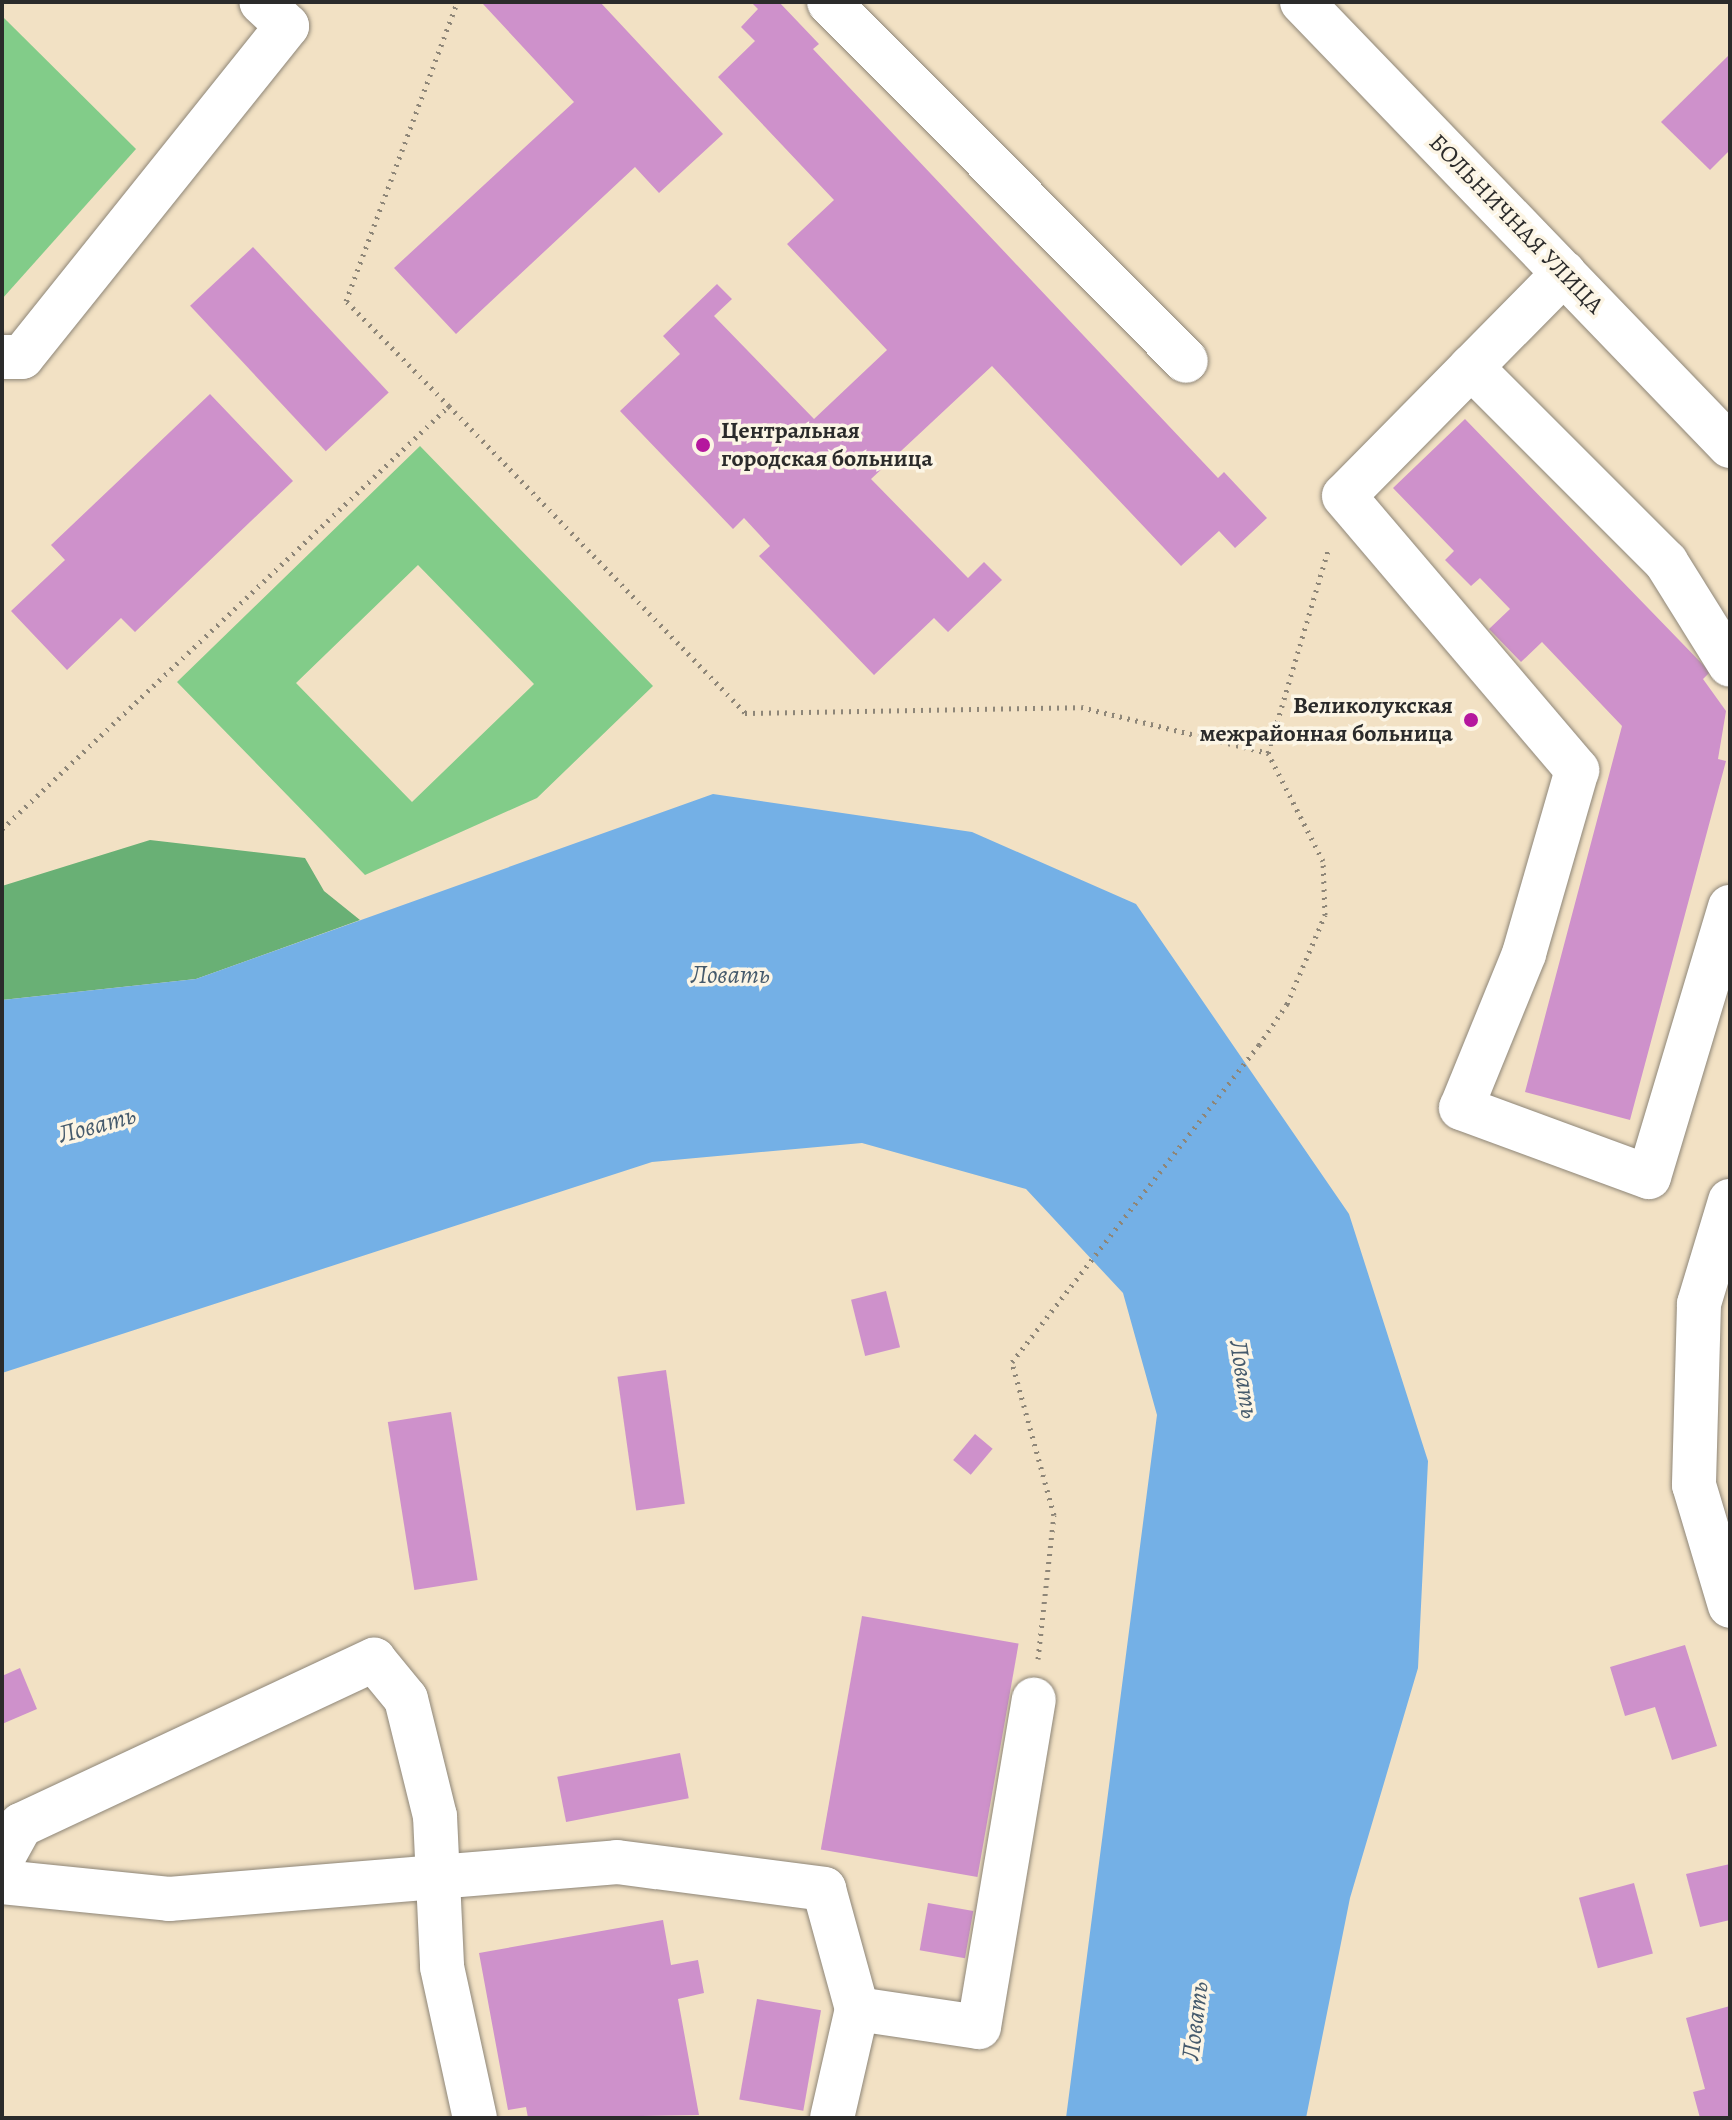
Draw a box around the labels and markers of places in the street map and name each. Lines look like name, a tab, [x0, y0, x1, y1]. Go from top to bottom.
place label: Центральная городская больница	[721, 417, 933, 473]
marker: Центральная городская больница	[692, 434, 714, 456]
place label: Великолукская межрайонная больница	[1199, 692, 1453, 748]
marker: Великолукская межрайонная больница	[1460, 709, 1482, 731]

